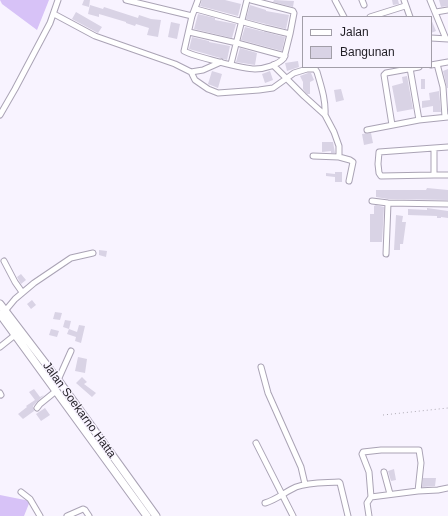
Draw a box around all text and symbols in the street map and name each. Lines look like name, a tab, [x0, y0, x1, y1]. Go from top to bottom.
legend	[302, 16, 432, 68]
text: Jalan	[340, 25, 369, 39]
text: Bangunan	[340, 45, 395, 59]
street label: Jalan Soekarno Hatta	[39, 359, 119, 461]

